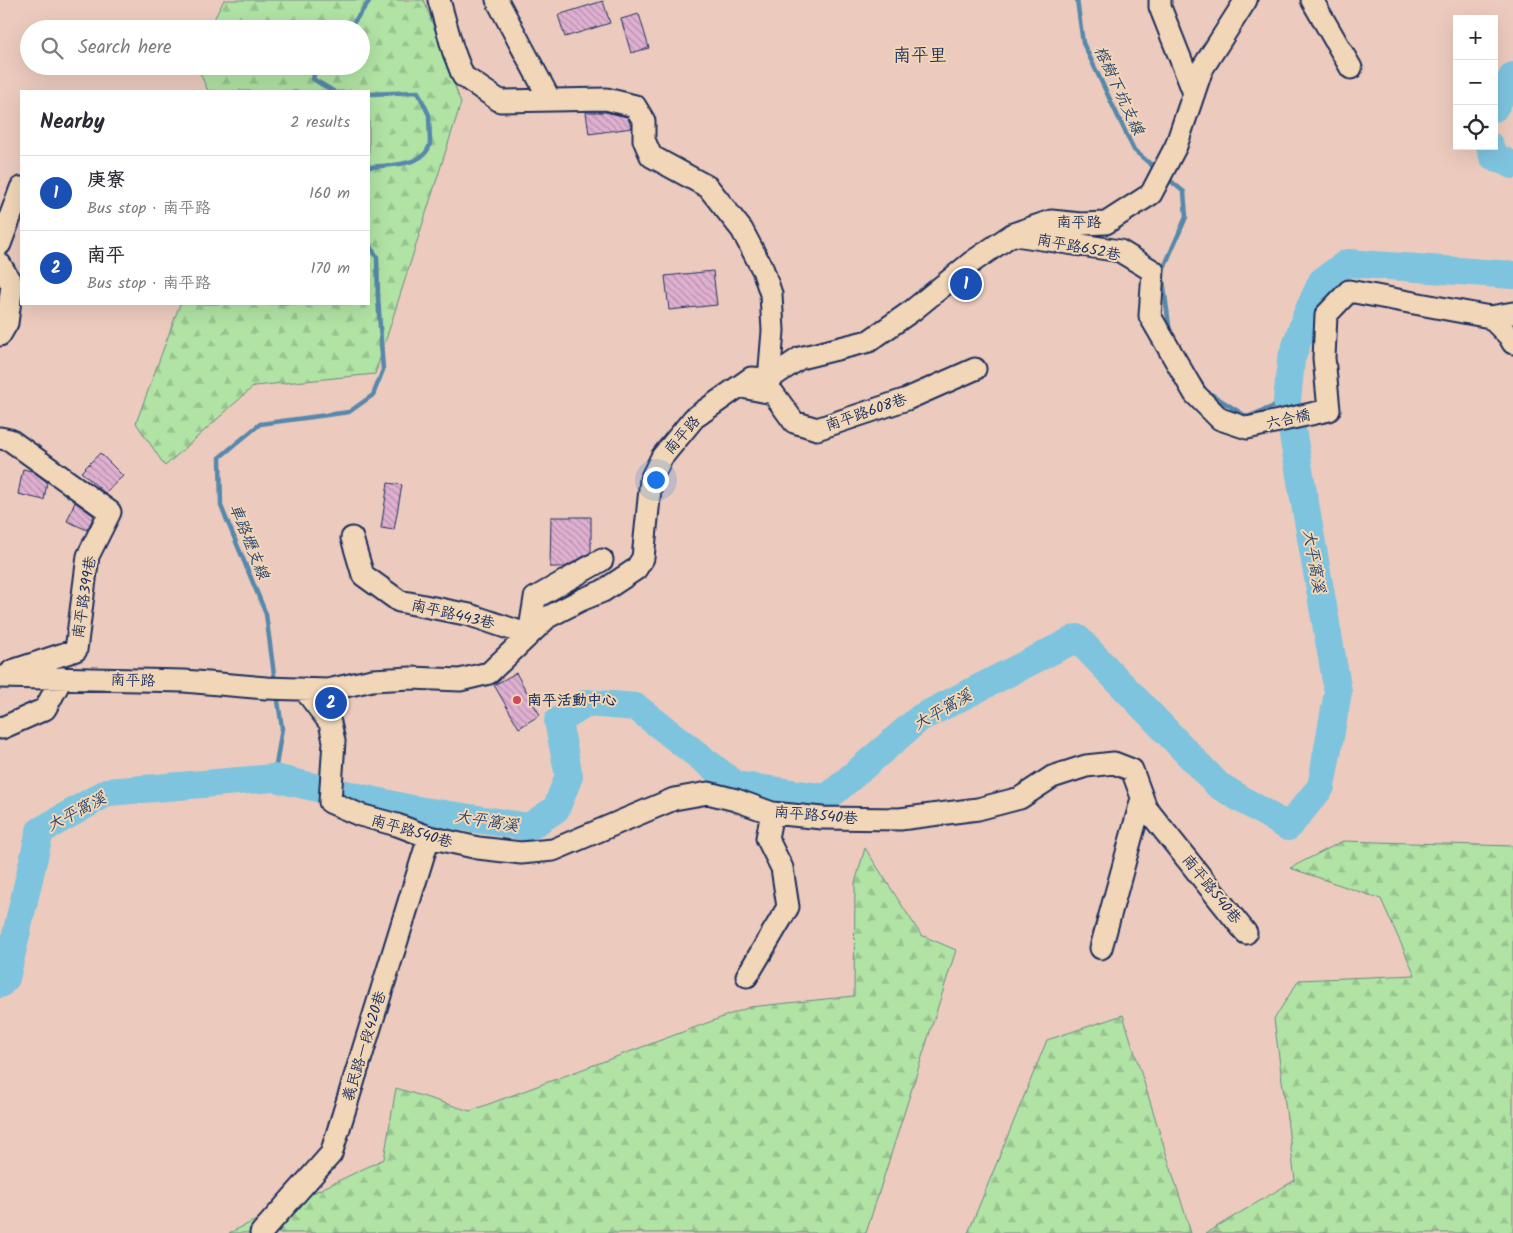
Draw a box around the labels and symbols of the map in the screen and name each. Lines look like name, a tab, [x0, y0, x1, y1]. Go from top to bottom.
district label: 南平里	[893, 42, 947, 71]
water label: 榕樹下坑支線	[1087, 42, 1151, 140]
street label: 南平路	[1056, 211, 1102, 235]
street label: 南平路652巷	[1035, 228, 1123, 268]
pin: 1	[950, 265, 982, 303]
street label: 南平路608巷	[822, 388, 910, 438]
street label: 六合橋	[1264, 403, 1313, 437]
street label: 南平路	[659, 411, 707, 461]
your location	[643, 467, 669, 493]
water label: 車路壢支線	[222, 500, 276, 584]
water label: 大平窩溪	[1296, 528, 1332, 596]
street label: 南平路399巷	[67, 554, 103, 640]
street label: 南平路443巷	[409, 594, 497, 636]
street label: 南平路	[110, 668, 156, 694]
water label: 大平窩溪	[909, 683, 978, 737]
pin: 2	[315, 684, 347, 722]
place label: 南平活動中心	[527, 689, 617, 713]
marker: 南平活動中心	[511, 694, 523, 706]
water label: 大平窩溪	[43, 786, 112, 838]
street label: 南平路540巷	[773, 800, 859, 832]
water label: 大平窩溪	[453, 804, 521, 839]
street label: 南平路540巷	[368, 809, 455, 855]
street label: 南平路540巷	[1176, 850, 1247, 930]
street label: 義民路一段420巷	[337, 988, 393, 1105]

